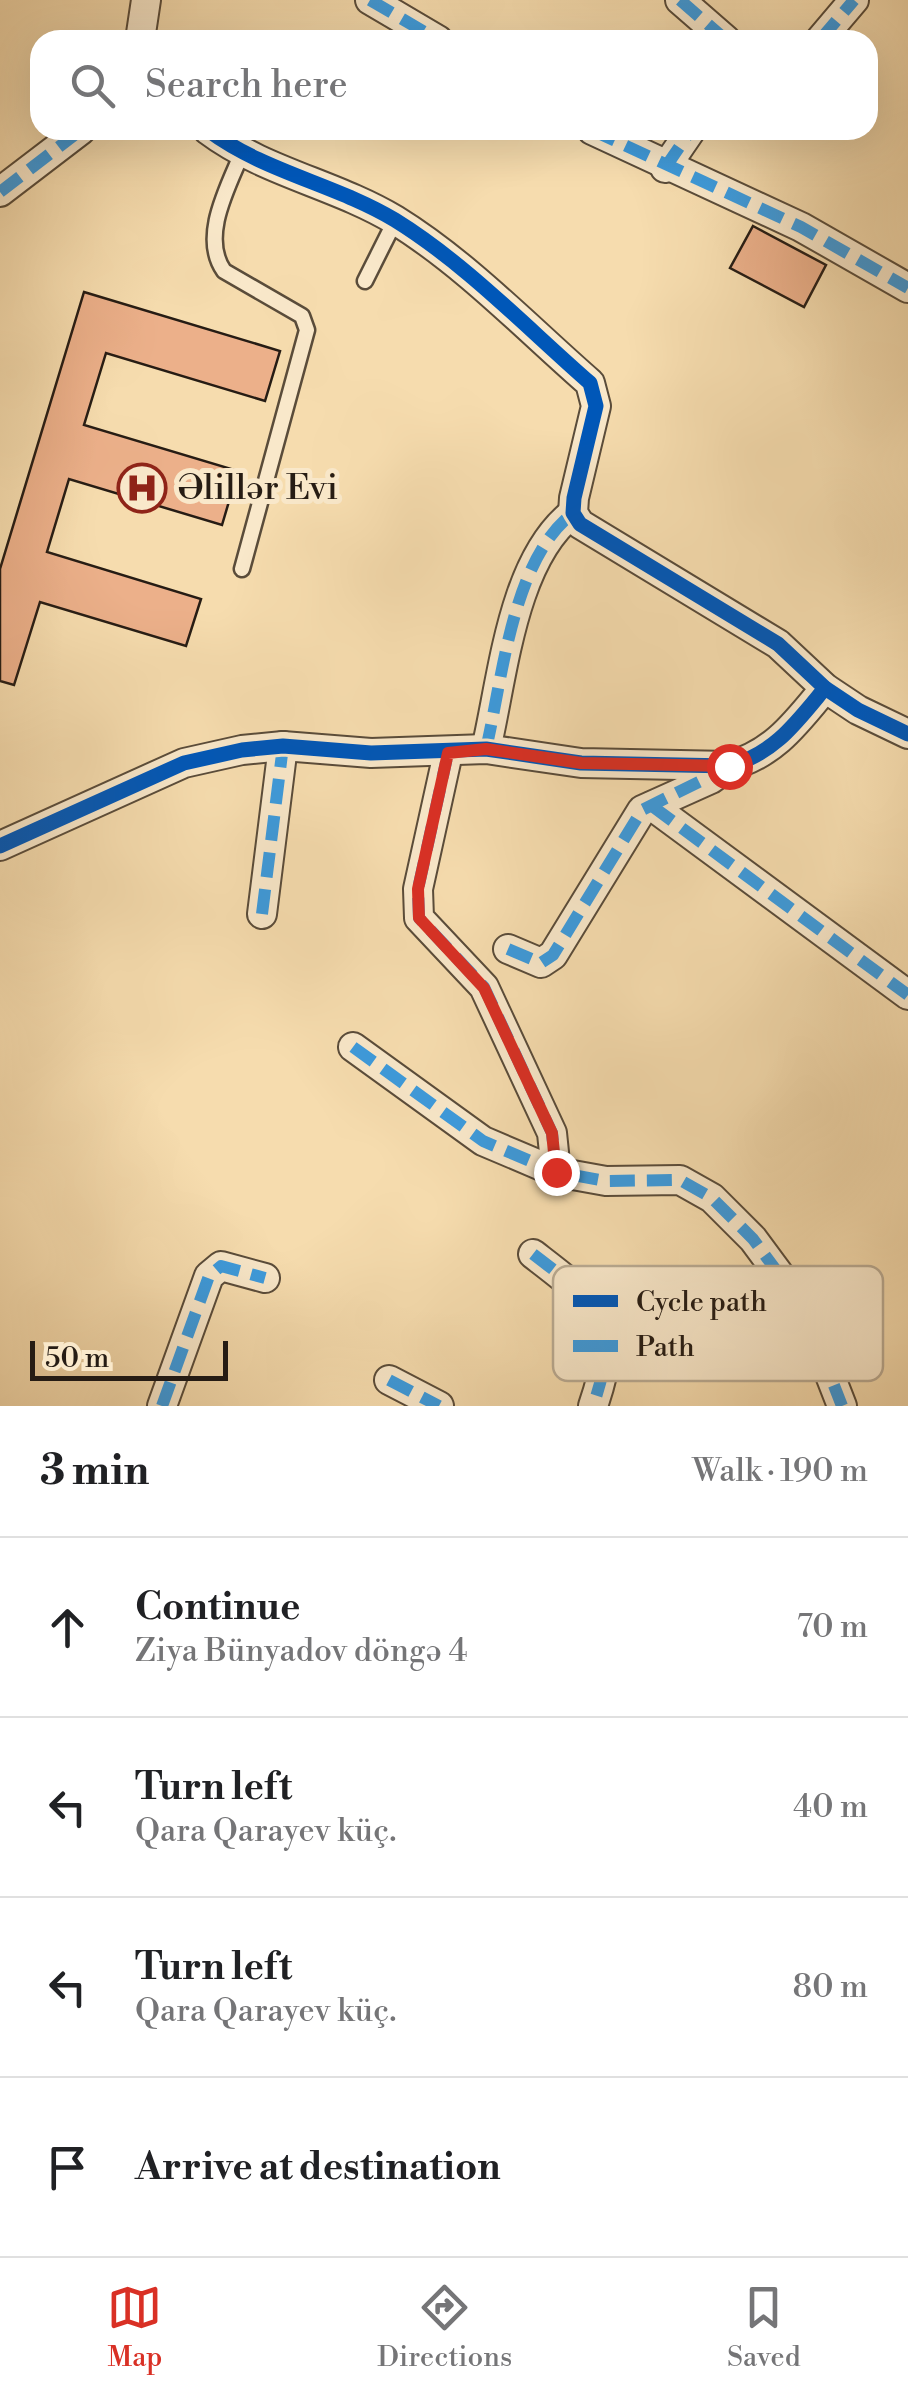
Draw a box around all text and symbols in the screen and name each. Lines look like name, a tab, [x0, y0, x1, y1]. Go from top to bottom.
search box	[30, 30, 878, 140]
icon: search	[65, 58, 120, 113]
text: Search here	[145, 62, 348, 109]
hospital icon: Əlillər Evi	[116, 462, 168, 514]
place label: Əlillər Evi	[177, 467, 338, 510]
route start	[707, 744, 753, 790]
route end	[534, 1150, 580, 1196]
legend	[553, 1266, 883, 1381]
text: Cycle path	[636, 1285, 767, 1320]
text: Path	[636, 1330, 695, 1365]
scale bar	[30, 1336, 228, 1380]
text: 50 m	[45, 1341, 109, 1376]
text: 3 min	[40, 1445, 149, 1498]
text: Walk · 190 m	[692, 1451, 868, 1491]
text: Continue	[135, 1584, 300, 1631]
icon: ahead	[40, 1600, 95, 1655]
text: 70 m	[797, 1607, 868, 1647]
text: Ziya Bünyadov döngə 4	[135, 1631, 468, 1671]
text: Turn left	[135, 1764, 292, 1811]
icon: left	[40, 1780, 95, 1835]
text: 40 m	[793, 1787, 868, 1827]
text: Qara Qarayev küç.	[135, 1811, 396, 1851]
text: Turn left	[135, 1944, 292, 1991]
icon: left	[40, 1960, 95, 2015]
text: 80 m	[793, 1967, 868, 2007]
text: Qara Qarayev küç.	[135, 1991, 396, 2031]
icon: arrive	[40, 2140, 95, 2195]
text: Arrive at destination	[135, 2144, 501, 2191]
tab: Map	[107, 2280, 162, 2375]
tab: Directions	[377, 2280, 512, 2375]
tab: Saved	[727, 2280, 801, 2375]

